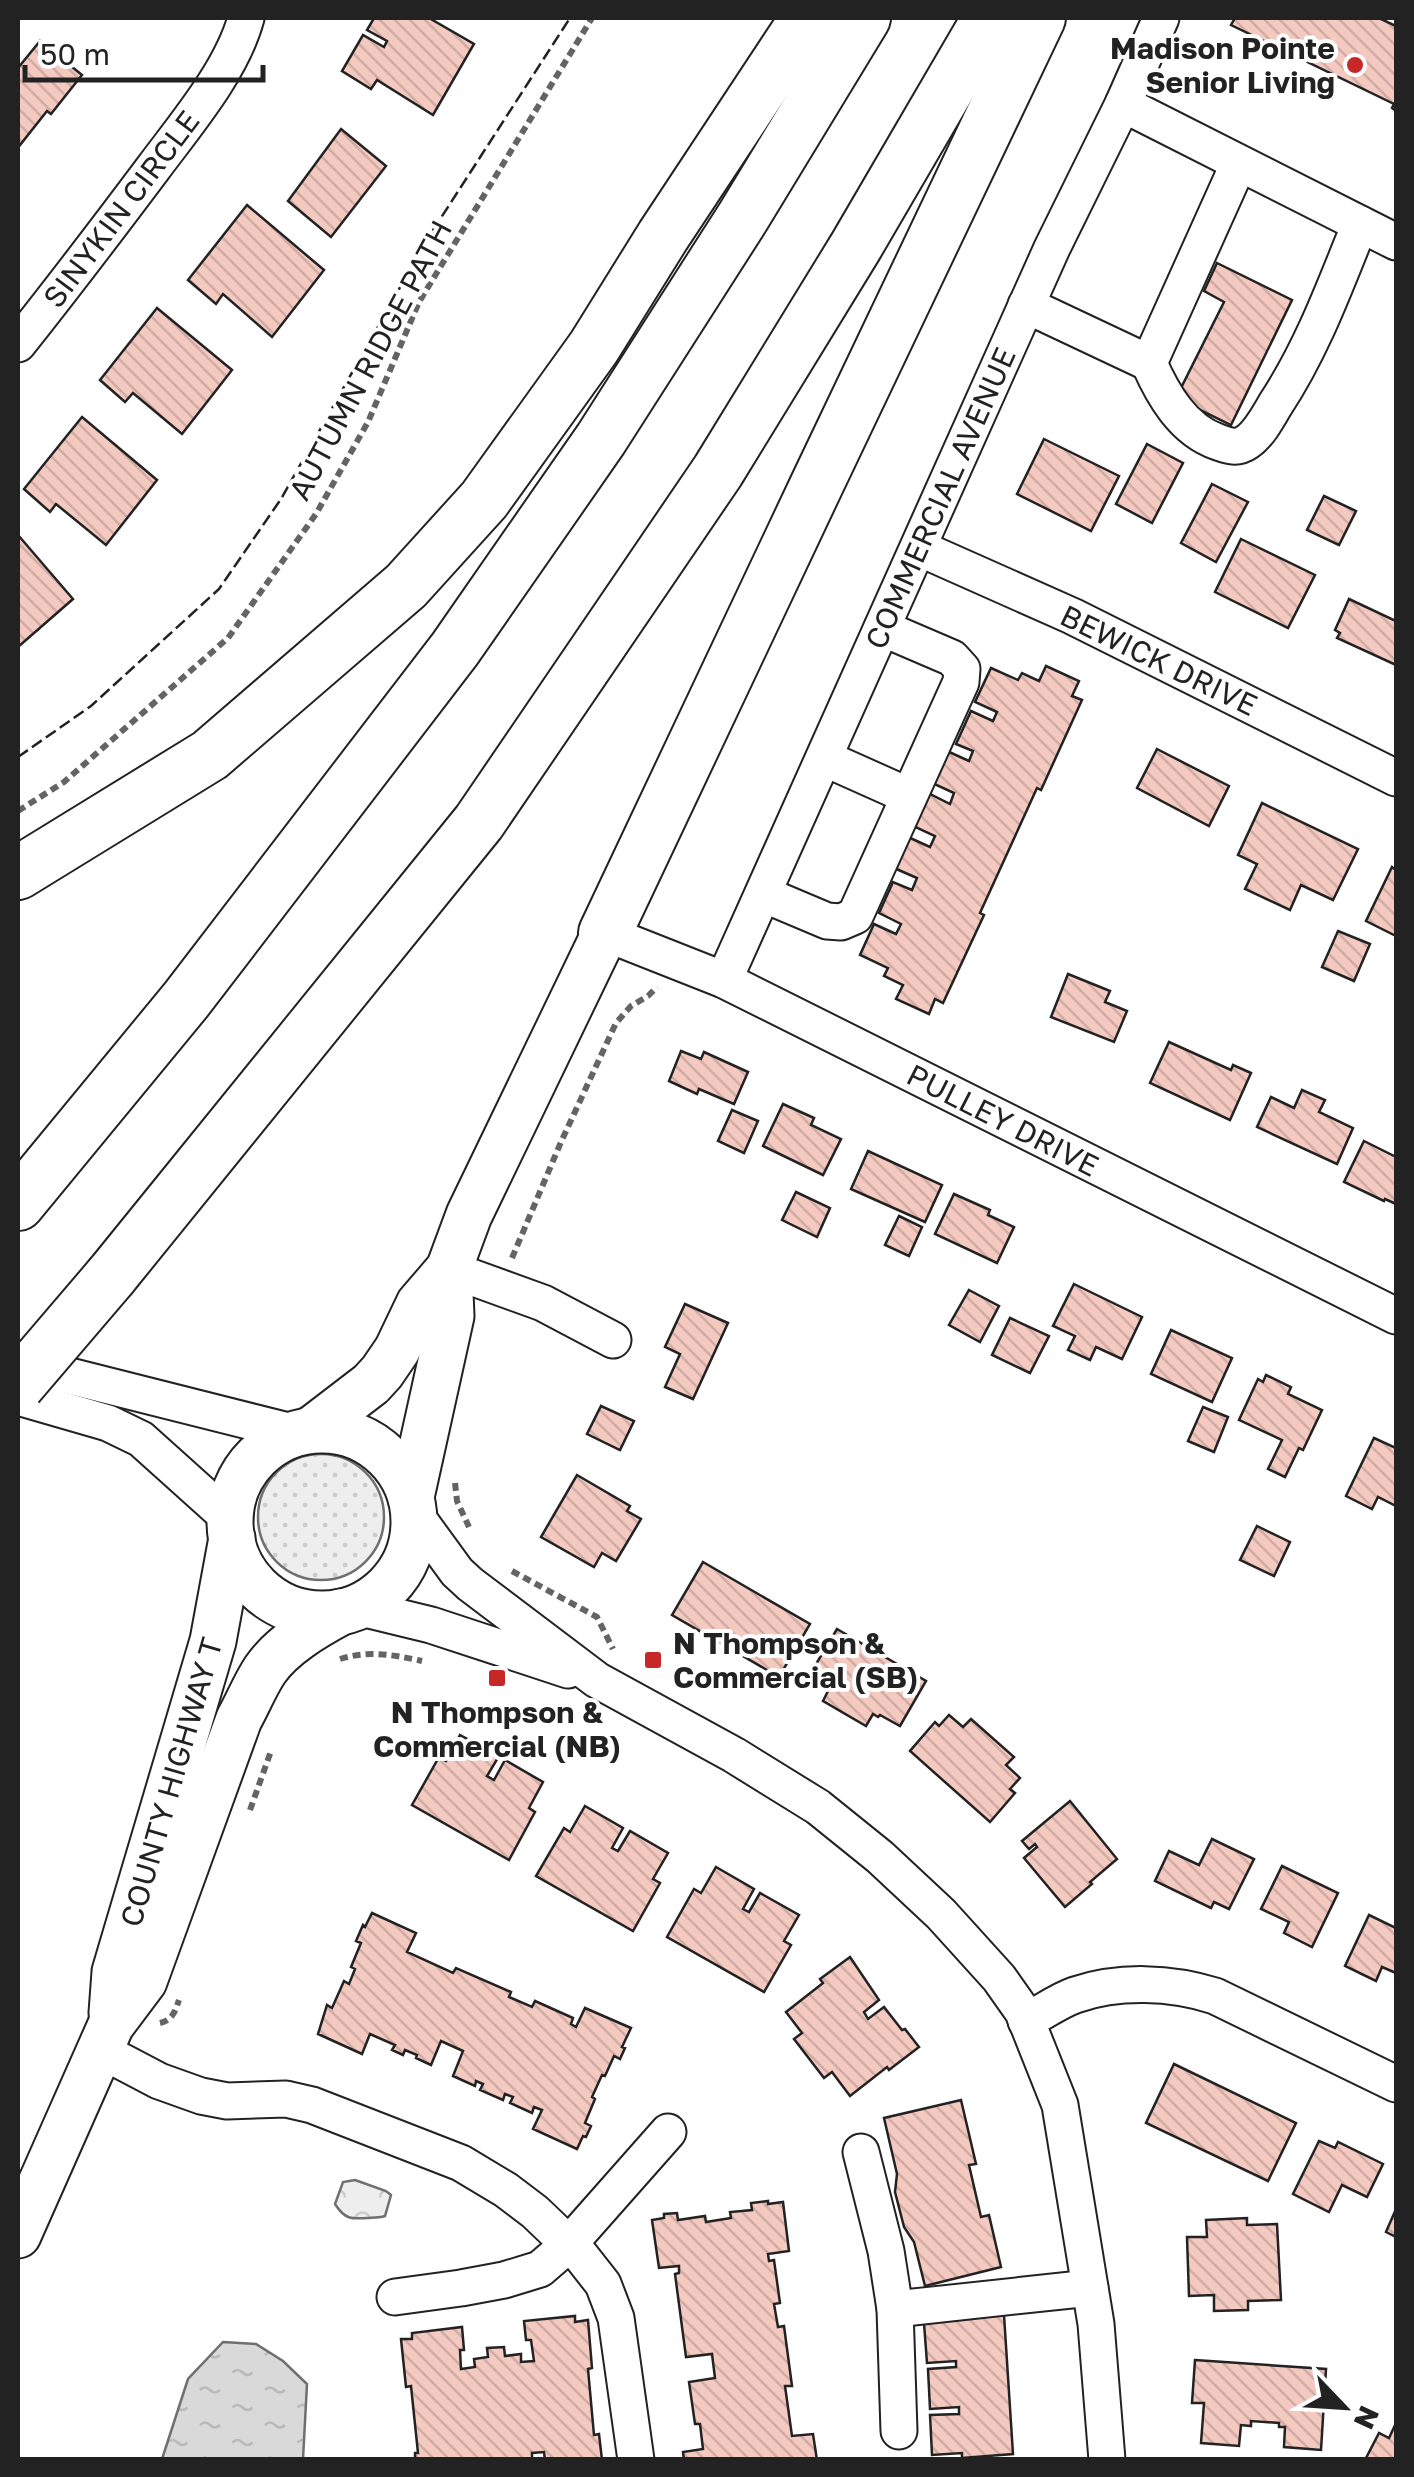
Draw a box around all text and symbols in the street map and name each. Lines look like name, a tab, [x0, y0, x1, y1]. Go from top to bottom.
scale bar	[25, 20, 262, 82]
place label: Madison Pointe Senior Living	[1110, 30, 1335, 100]
text: 50 m	[40, 36, 110, 72]
marker: Madison Pointe Senior Living	[1344, 54, 1366, 76]
street label: SINYKIN CIRCLE	[35, 104, 207, 314]
street label: AUTUMN RIDGE PATH	[281, 214, 459, 506]
street label: COMMERCIAL AVENUE	[857, 342, 1023, 654]
street label: BEWICK DRIVE	[1055, 597, 1263, 723]
street label: PULLEY DRIVE	[901, 1056, 1105, 1184]
place label: N Thompson & Commercial (SB)	[673, 1625, 918, 1695]
street label: COUNTY HIGHWAY T	[112, 1633, 230, 1931]
marker: N Thompson & Commercial (SB)	[642, 1649, 664, 1671]
marker: N Thompson & Commercial (NB)	[486, 1667, 508, 1689]
place label: N Thompson & Commercial (NB)	[373, 1694, 621, 1764]
north arrow	[1294, 2357, 1394, 2457]
text: N	[1348, 2401, 1387, 2434]

